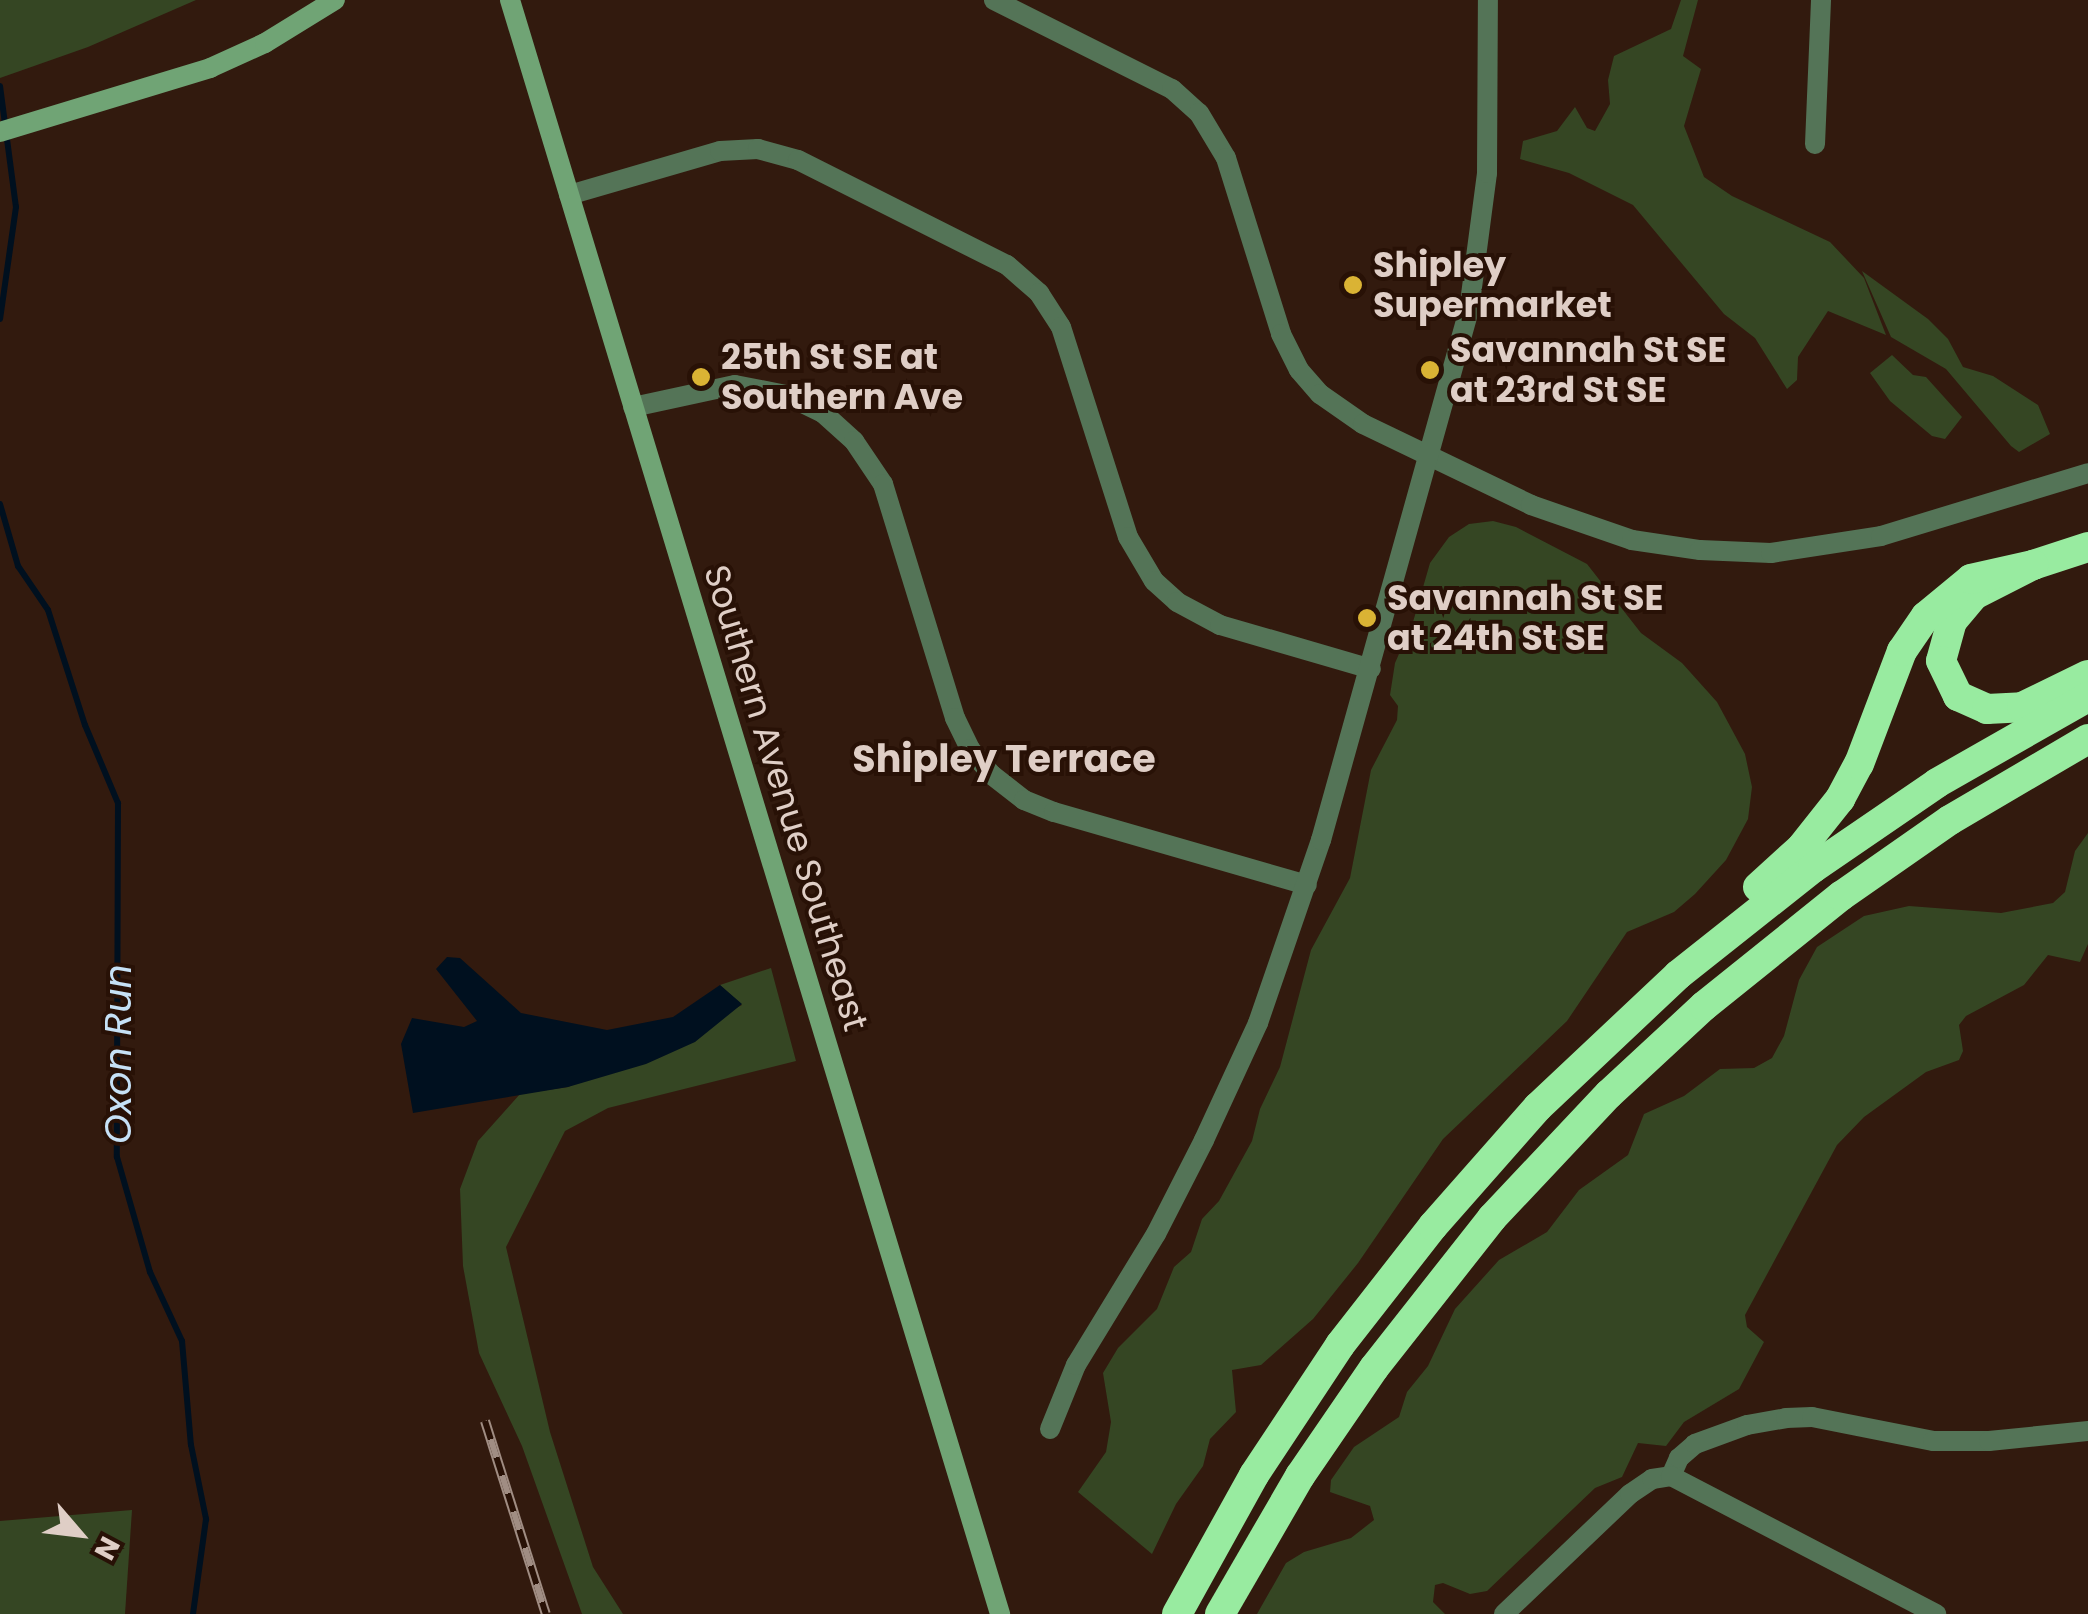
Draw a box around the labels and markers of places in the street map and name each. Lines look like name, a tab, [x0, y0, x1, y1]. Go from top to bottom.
place label: Shipley Supermarket	[1373, 244, 1612, 326]
marker: Shipley Supermarket	[1342, 274, 1364, 296]
place label: Savannah St SE at 23rd St SE	[1450, 329, 1727, 411]
place label: 25th St SE at Southern Ave	[721, 336, 963, 418]
marker: Savannah St SE at 23rd St SE	[1419, 359, 1441, 381]
marker: 25th St SE at Southern Ave	[690, 366, 712, 388]
place label: Savannah St SE at 24th St SE	[1387, 577, 1664, 659]
marker: Savannah St SE at 24th St SE	[1356, 607, 1378, 629]

